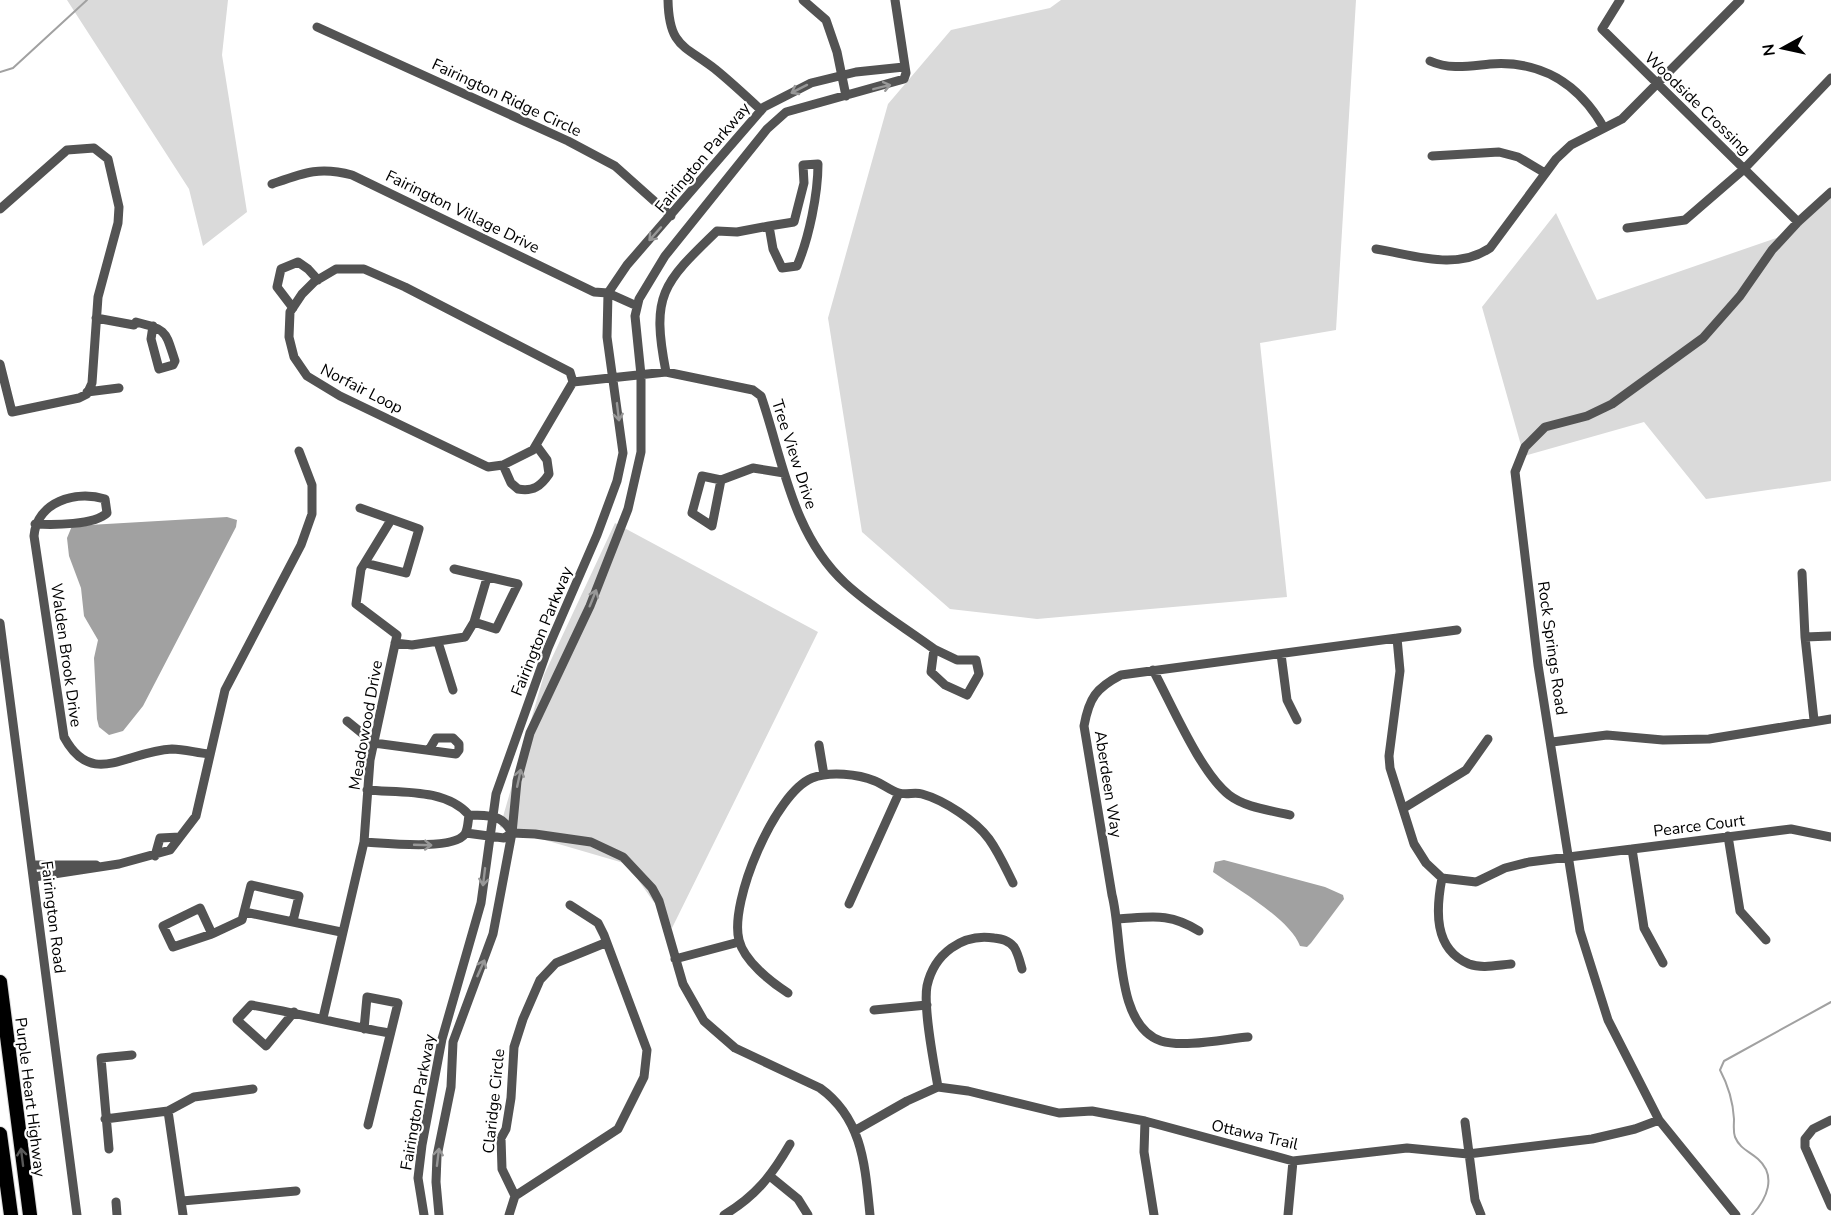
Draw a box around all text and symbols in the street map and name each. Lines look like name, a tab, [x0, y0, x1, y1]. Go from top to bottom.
north arrow	[1753, 18, 1813, 78]
text: N	[1757, 42, 1781, 57]
street label: Woodside Crossing	[1639, 47, 1755, 160]
street label: Fairington Ridge Circle	[428, 54, 585, 142]
one-way arrow	[872, 80, 891, 92]
one-way arrow	[791, 83, 809, 95]
street label: Fairington Parkway	[650, 97, 756, 217]
street label: Fairington Village Drive	[382, 165, 543, 259]
one-way arrow	[648, 226, 662, 241]
street label: Norfair Loop	[316, 359, 407, 419]
street label: Tree View Drive	[766, 397, 822, 512]
one-way arrow	[613, 402, 624, 421]
street label: Fairington Parkway	[506, 563, 578, 699]
street label: Rock Springs Road	[1532, 580, 1572, 717]
street label: Walden Brook Drive	[45, 582, 87, 729]
one-way arrow	[588, 589, 599, 608]
street label: Meadowood Drive	[344, 659, 388, 792]
street label: Aberdeen Way	[1089, 729, 1127, 840]
one-way arrow	[514, 769, 525, 788]
street label: Pearce Court	[1652, 809, 1747, 843]
one-way arrow	[412, 839, 432, 851]
street label: Fairington Road	[35, 860, 71, 975]
one-way arrow	[479, 866, 490, 886]
one-way arrow	[476, 960, 487, 978]
street label: Purple Heart Highway	[9, 1016, 51, 1179]
street label: Fairington Parkway	[395, 1032, 441, 1172]
street label: Claridge Circle	[478, 1048, 510, 1155]
street label: Ottawa Trail	[1209, 1114, 1301, 1156]
one-way arrow	[433, 1147, 444, 1167]
one-way arrow	[17, 1148, 28, 1167]

